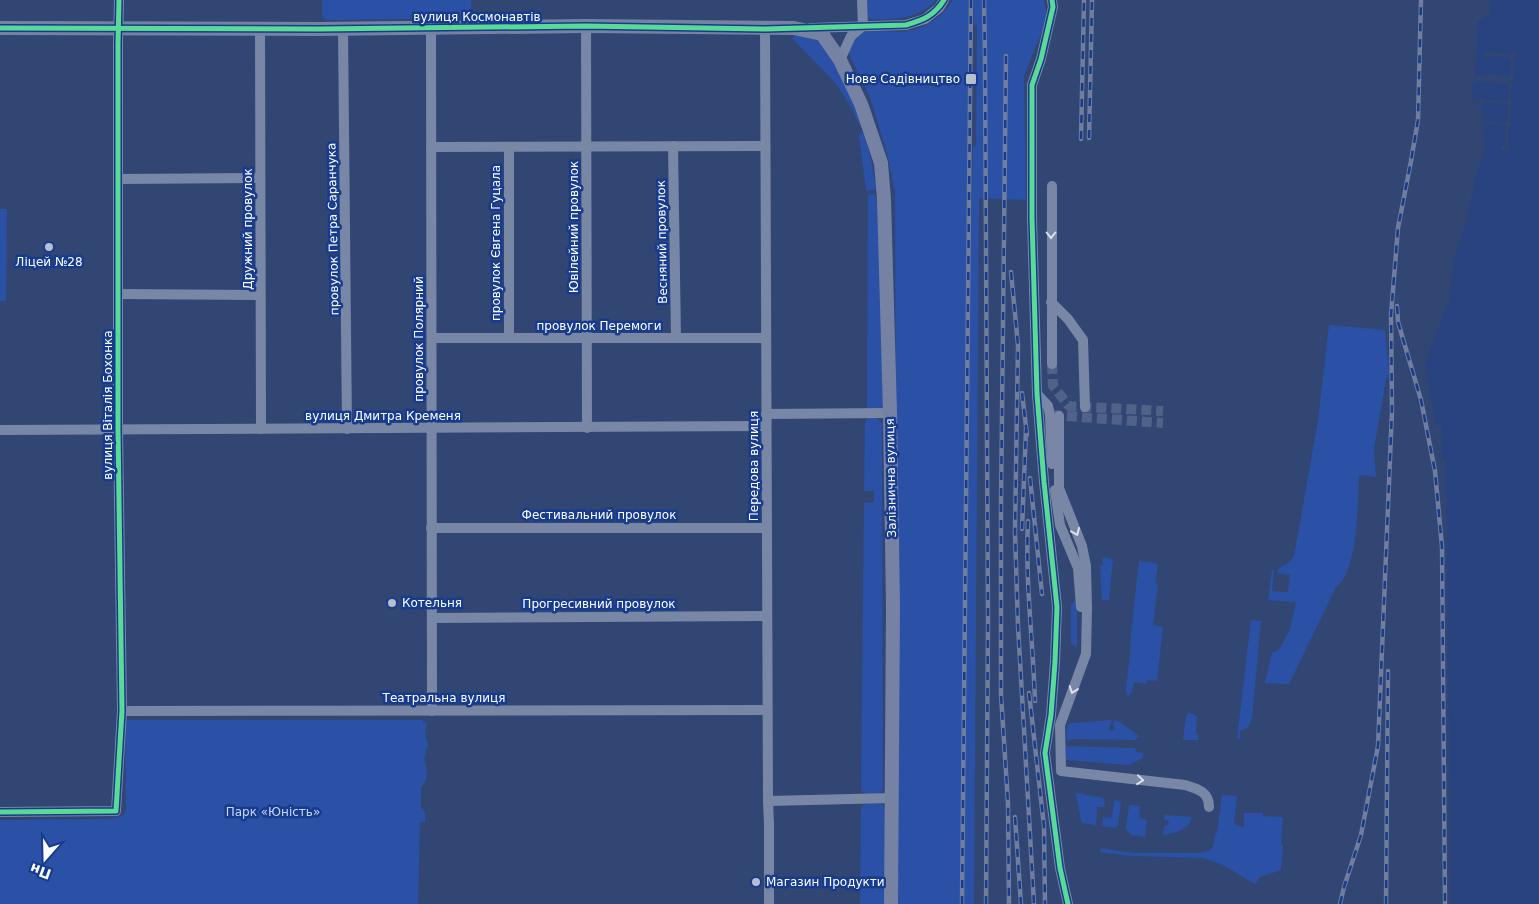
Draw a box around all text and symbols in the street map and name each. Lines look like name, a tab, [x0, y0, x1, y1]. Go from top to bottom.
street label: вулиця Космонавтів	[413, 10, 541, 24]
place label: Нове Садівництво	[846, 72, 960, 86]
marker: Нове Садівництво	[964, 72, 978, 86]
street label: провулок Петра Саранчука	[324, 143, 342, 315]
street label: Ювілейний провулок	[567, 161, 581, 293]
street label: провулок Євгена Гуцала	[489, 165, 503, 321]
street label: Дружний провулок	[241, 168, 255, 290]
street label: Весняний провулок	[654, 180, 670, 304]
one-way arrow	[1046, 232, 1056, 239]
marker: Ліцей №28	[43, 241, 55, 253]
place label: Ліцей №28	[15, 255, 83, 269]
street label: провулок Полярний	[412, 276, 426, 402]
street label: провулок Перемоги	[537, 319, 661, 333]
street label: вулиця Віталія Бохонка	[101, 330, 115, 480]
street label: вулиця Дмитра Кременя	[305, 409, 461, 423]
street label: Передова вулиця	[747, 411, 761, 521]
street label: Залізнична вулиця	[883, 418, 899, 538]
street label: Фестивальний провулок	[522, 508, 676, 522]
one-way arrow	[1069, 527, 1080, 536]
place label: Котельня	[402, 596, 462, 610]
marker: Котельня	[386, 597, 398, 609]
street label: Прогресивний провулок	[522, 597, 676, 611]
one-way arrow	[1069, 685, 1079, 694]
street label: Театральна вулиця	[382, 691, 505, 705]
one-way arrow	[1136, 774, 1144, 785]
park label: Парк «Юність»	[226, 805, 320, 819]
north arrow	[20, 834, 70, 884]
text: Пн	[28, 860, 53, 882]
place label: Магазин Продукти	[766, 875, 885, 889]
marker: Магазин Продукти	[750, 876, 762, 888]

